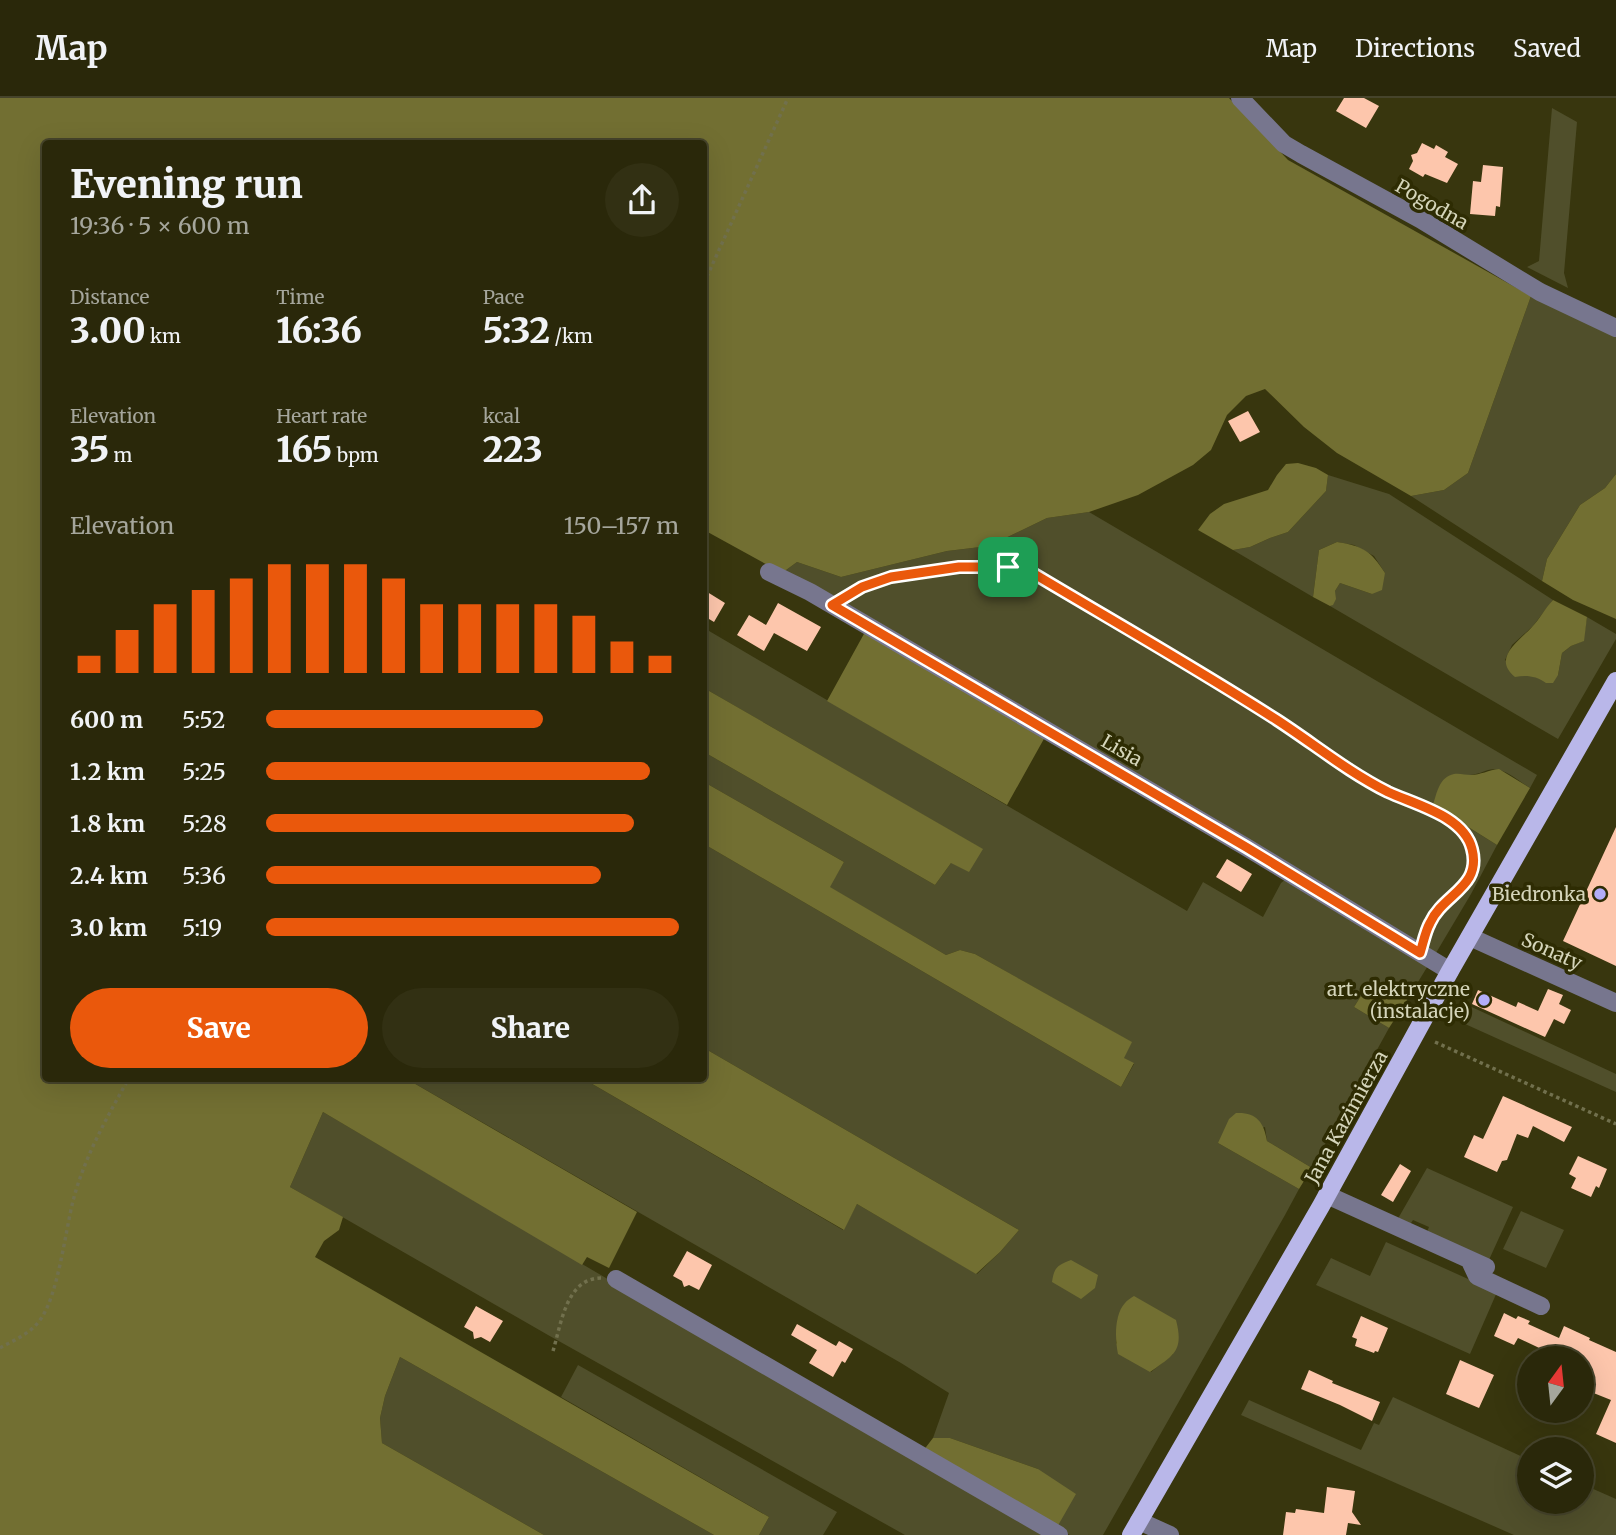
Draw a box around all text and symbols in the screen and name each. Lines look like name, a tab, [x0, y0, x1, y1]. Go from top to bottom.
text: Map	[35, 28, 108, 69]
text: Map	[1266, 33, 1317, 64]
text: Directions	[1355, 33, 1475, 64]
text: Saved	[1513, 33, 1581, 64]
text: Evening run	[70, 161, 303, 208]
button: share	[605, 163, 679, 237]
street label: Pogodna	[1391, 174, 1473, 234]
text: 19:36 · 5 × 600 m	[70, 211, 250, 240]
text: Distance	[70, 285, 149, 309]
text: Time	[276, 285, 325, 309]
text: Pace	[483, 285, 524, 309]
text: 3.00	[70, 309, 146, 353]
text: 16:36	[276, 309, 362, 353]
text: 5:32	[483, 309, 550, 353]
text: km	[146, 324, 181, 348]
text: /km	[550, 324, 593, 348]
text: Elevation	[70, 404, 156, 428]
text: Heart rate	[276, 404, 367, 428]
text: kcal	[483, 404, 520, 428]
text: 35	[70, 428, 109, 472]
text: 165	[276, 428, 332, 472]
text: 223	[483, 428, 543, 472]
text: m	[109, 443, 132, 467]
text: bpm	[332, 443, 379, 467]
text: Elevation	[70, 511, 174, 540]
text: 150–157 m	[564, 511, 679, 540]
pin	[978, 537, 1038, 597]
icon: arrive	[989, 548, 1027, 586]
text: 600 m	[70, 705, 143, 734]
text: 5:52	[182, 705, 226, 734]
street label: Lisia	[1097, 729, 1147, 771]
text: 1.2 km	[70, 757, 145, 786]
text: 5:25	[182, 757, 226, 786]
text: 1.8 km	[70, 809, 145, 838]
text: 5:28	[182, 809, 227, 838]
text: 2.4 km	[70, 861, 148, 890]
text: 5:36	[182, 861, 226, 890]
place label: Biedronka	[1492, 882, 1586, 906]
marker: Biedronka	[1592, 886, 1608, 902]
text: 3.0 km	[70, 913, 147, 942]
text: 5:19	[182, 913, 222, 942]
street label: Sonaty	[1518, 927, 1586, 975]
place label: art. elektryczne (instalacje)	[1327, 977, 1470, 1023]
button: Save	[70, 988, 368, 1068]
button: Share	[382, 988, 679, 1068]
marker: art. elektryczne (instalacje)	[1476, 992, 1492, 1008]
street label: Jana Kazimierza	[1299, 1046, 1393, 1189]
north arrow	[1517, 1346, 1594, 1423]
map controls	[1517, 1346, 1594, 1514]
button: layers	[1517, 1437, 1594, 1514]

